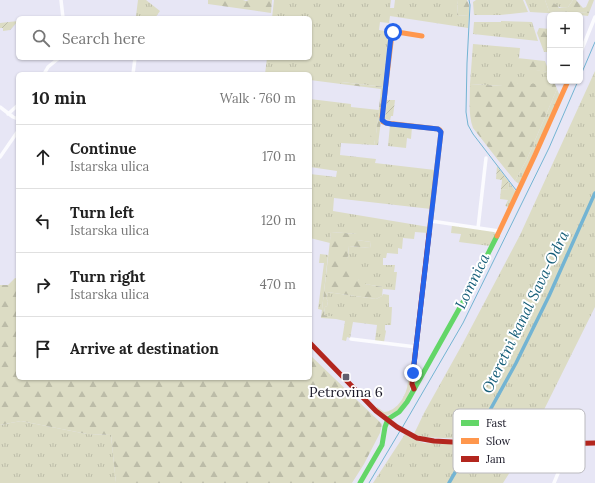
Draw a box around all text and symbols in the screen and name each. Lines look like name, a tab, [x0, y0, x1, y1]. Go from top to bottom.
map controls	[547, 12, 583, 84]
button: +	[547, 12, 583, 48]
search box	[16, 16, 312, 60]
route start	[384, 23, 402, 41]
icon: search	[30, 27, 52, 49]
text: Search here	[62, 29, 145, 48]
button: −	[547, 48, 583, 84]
text: 10 min	[32, 87, 86, 109]
text: Walk · 760 m	[220, 90, 296, 107]
text: Continue	[70, 139, 136, 158]
icon: ahead	[32, 146, 54, 168]
text: 170 m	[262, 148, 296, 165]
text: Istarska ulica	[70, 158, 149, 175]
text: Turn left	[70, 203, 134, 222]
icon: left	[32, 210, 54, 232]
text: 120 m	[261, 212, 296, 229]
text: Istarska ulica	[70, 222, 149, 239]
water label: Oteretni kanal Sava-Odra	[477, 227, 573, 396]
water label: Lomnica	[451, 250, 494, 312]
text: Turn right	[70, 267, 146, 286]
icon: right	[32, 274, 54, 296]
text: 470 m	[260, 276, 296, 293]
text: Istarska ulica	[70, 286, 149, 303]
icon: arrive	[32, 338, 54, 360]
text: Arrive at destination	[70, 339, 219, 358]
route end	[404, 364, 422, 382]
marker: Petrovina 6	[341, 372, 351, 382]
place label: Petrovina 6	[309, 383, 383, 401]
legend	[453, 409, 585, 473]
text: Fast	[486, 416, 507, 430]
text: Slow	[486, 434, 511, 448]
text: Jam	[485, 452, 506, 466]

